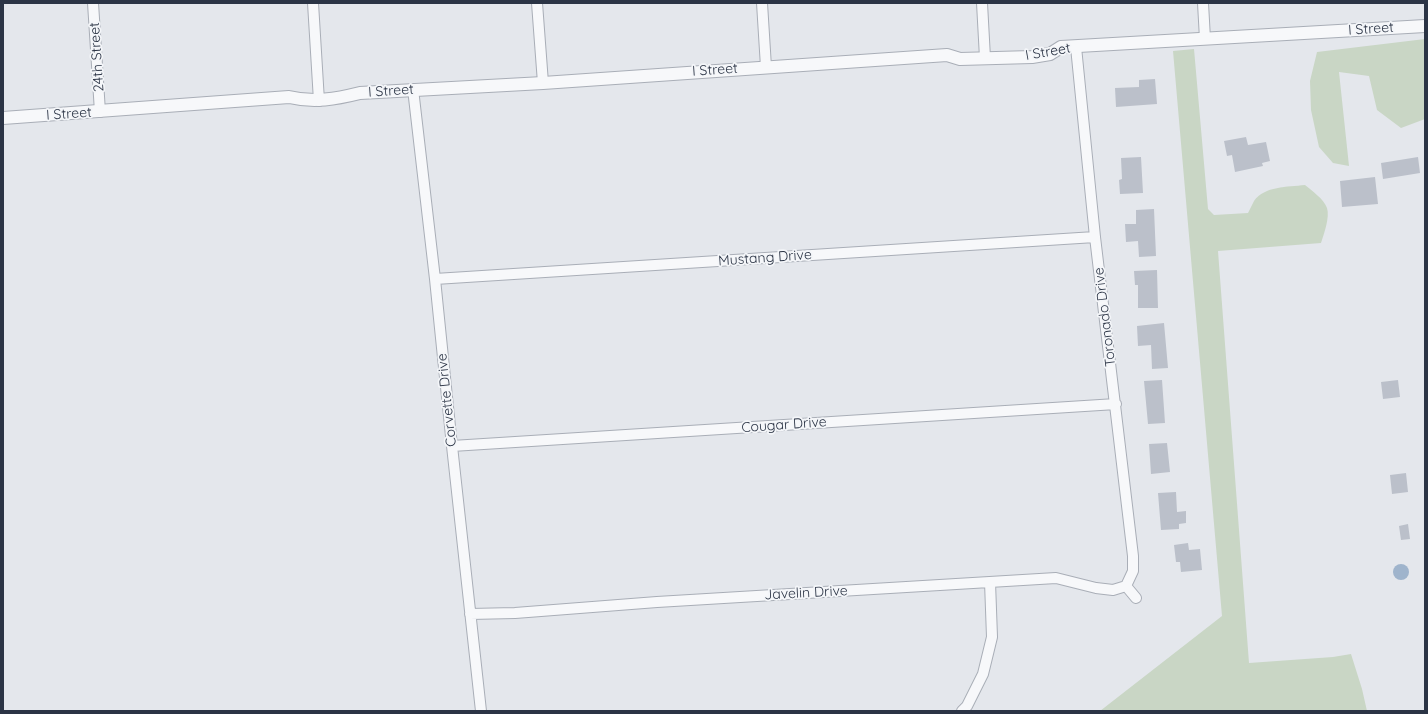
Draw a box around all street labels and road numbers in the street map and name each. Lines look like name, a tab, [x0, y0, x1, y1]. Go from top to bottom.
street label: I Street	[1348, 19, 1394, 39]
street label: 24th Street	[86, 22, 108, 92]
street label: I Street	[1024, 40, 1072, 64]
street label: I Street	[692, 60, 738, 80]
street label: I Street	[368, 81, 414, 101]
street label: I Street	[46, 104, 92, 124]
street label: Mustang Drive	[718, 246, 812, 270]
street label: Toronado Drive	[1091, 266, 1119, 368]
street label: Corvette Drive	[434, 352, 460, 448]
street label: Cougar Drive	[741, 414, 827, 436]
street label: Javelin Drive	[764, 582, 848, 604]

